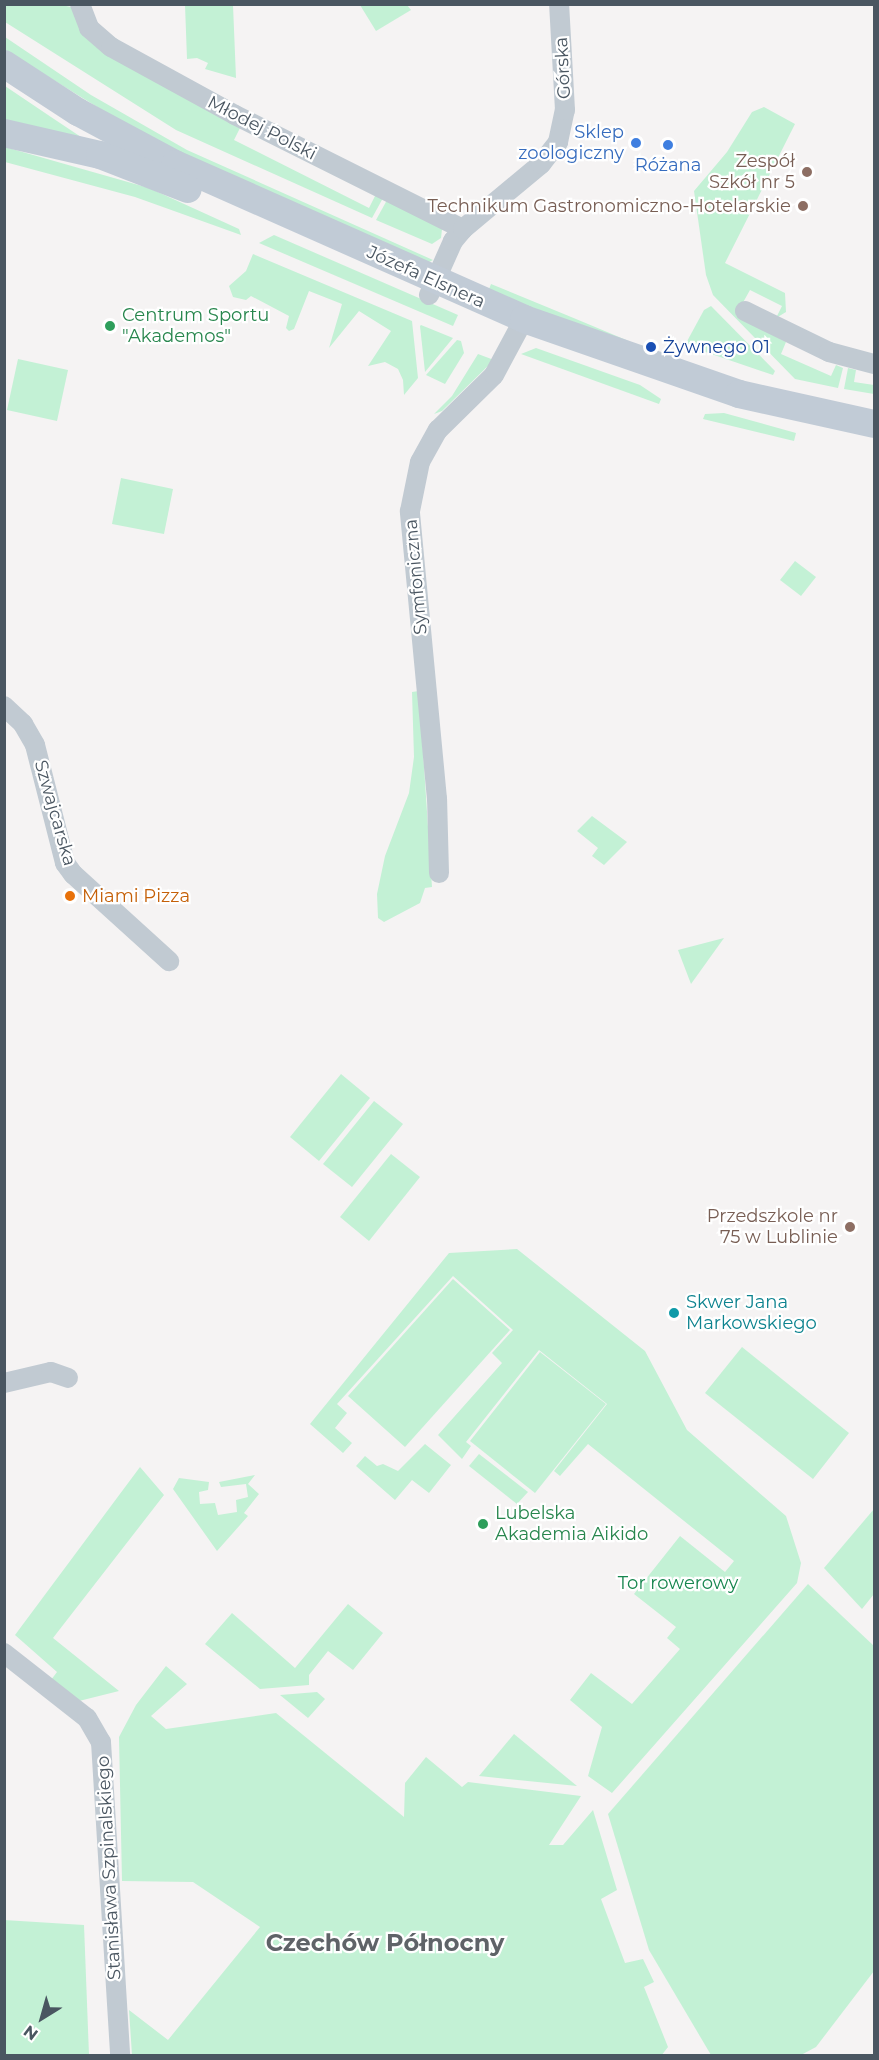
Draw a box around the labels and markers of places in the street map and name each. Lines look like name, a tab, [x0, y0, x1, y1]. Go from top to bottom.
place label: Sklep zoologiczny	[518, 122, 624, 164]
marker: Sklep zoologiczny	[629, 136, 643, 150]
marker: Różana	[661, 138, 675, 152]
place label: Zespół Szkół nr 5	[709, 151, 795, 194]
place label: Różana	[635, 154, 701, 176]
marker: Zespół Szkół nr 5	[800, 165, 814, 179]
place label: Technikum Gastronomiczno-Hotelarskie	[427, 195, 791, 217]
marker: Technikum Gastronomiczno-Hotelarskie	[796, 199, 810, 213]
place label: Centrum Sportu "Akademos"	[122, 305, 269, 348]
marker: Centrum Sportu "Akademos"	[103, 319, 117, 333]
place label: Żywnego 01	[663, 336, 770, 358]
marker: Żywnego 01	[644, 340, 658, 354]
place label: Miami Pizza	[82, 885, 190, 907]
marker: Miami Pizza	[63, 889, 77, 903]
place label: Przedszkole nr 75 w Lublinie	[707, 1206, 838, 1248]
marker: Przedszkole nr 75 w Lublinie	[843, 1220, 857, 1234]
place label: Skwer Jana Markowskiego	[686, 1292, 817, 1334]
marker: Skwer Jana Markowskiego	[667, 1306, 681, 1320]
place label: Lubelska Akademia Aikido	[495, 1503, 648, 1546]
marker: Lubelska Akademia Aikido	[476, 1517, 490, 1531]

